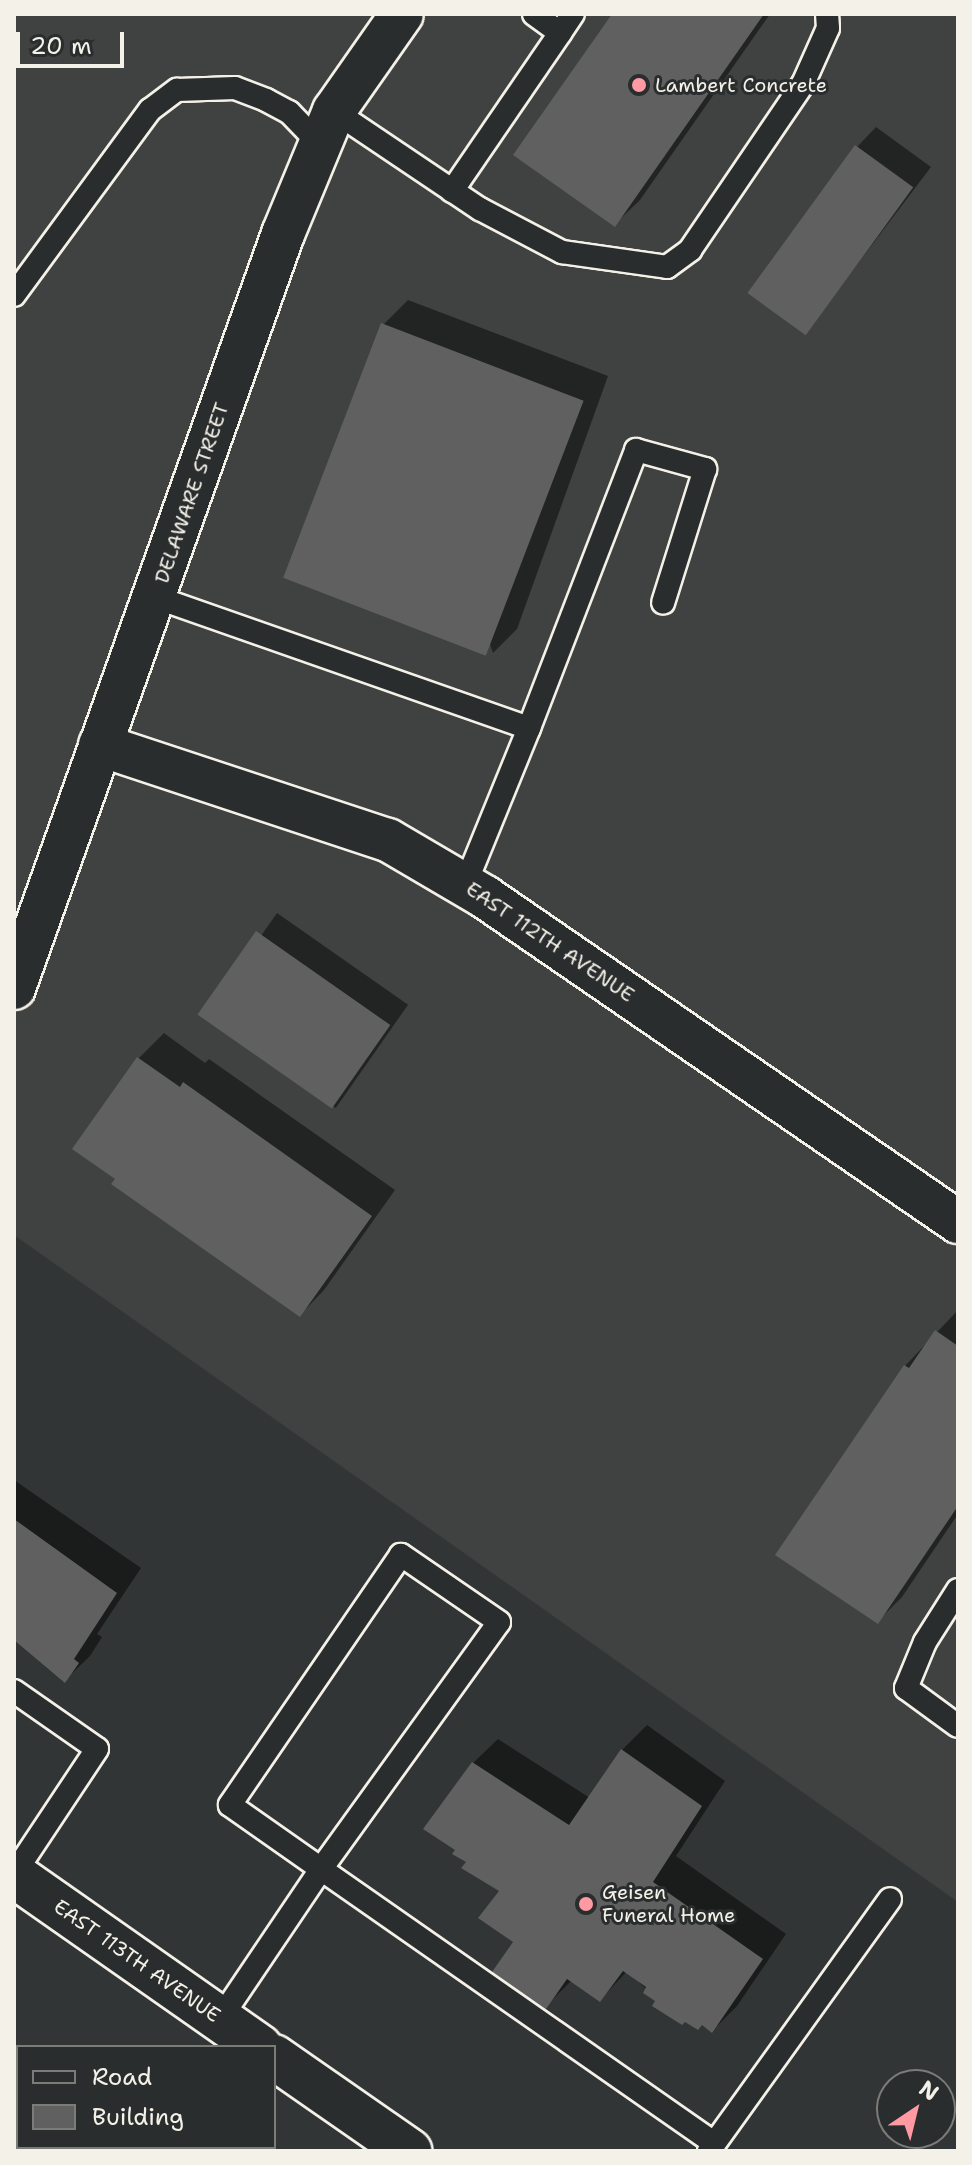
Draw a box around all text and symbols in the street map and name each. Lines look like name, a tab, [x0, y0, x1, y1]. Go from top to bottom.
scale bar	[20, 16, 128, 66]
text: 20 m	[30, 30, 92, 62]
place label: Lambert Concrete	[655, 73, 827, 97]
marker: Lambert Concrete	[630, 76, 648, 94]
street label: DELAWARE STREET	[150, 400, 234, 586]
street label: EAST 112TH AVENUE	[461, 877, 639, 1007]
place label: Geisen Funeral Home	[602, 1880, 735, 1927]
street label: EAST 113TH AVENUE	[49, 1894, 225, 2028]
marker: Geisen Funeral Home	[577, 1895, 595, 1913]
legend	[16, 2045, 276, 2149]
text: Road	[92, 2061, 152, 2093]
north arrow	[876, 2069, 956, 2149]
text: N	[913, 2074, 944, 2107]
text: Building	[92, 2101, 184, 2133]

